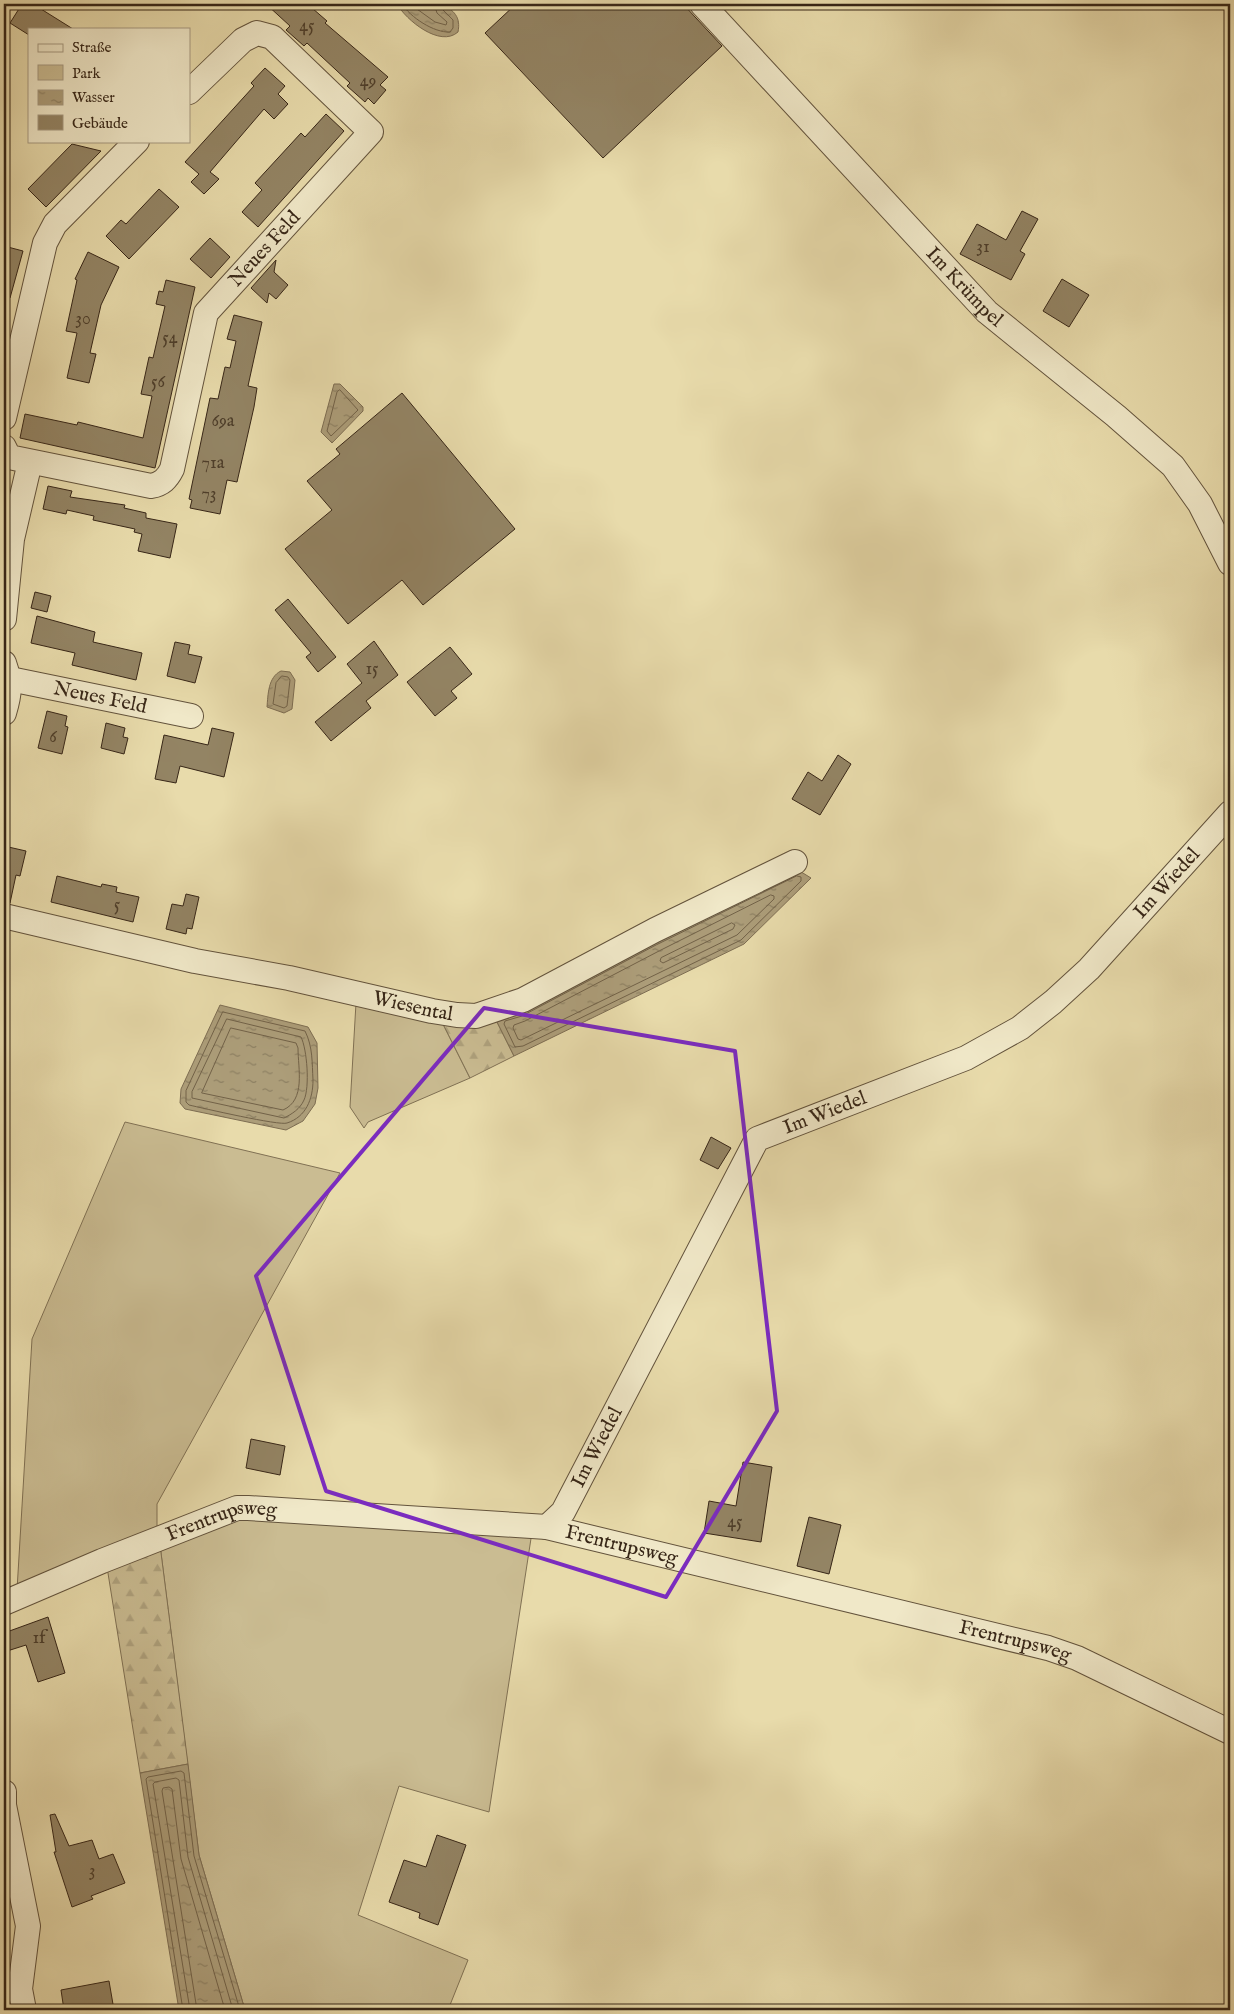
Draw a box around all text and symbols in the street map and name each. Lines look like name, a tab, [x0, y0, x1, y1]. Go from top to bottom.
house number: 45	[299, 15, 315, 38]
legend	[28, 28, 190, 142]
text: Straße	[72, 38, 112, 57]
text: Park	[72, 64, 102, 83]
house number: 49	[360, 70, 376, 93]
text: Wasser	[72, 88, 115, 107]
text: Gebäude	[72, 114, 128, 133]
street label: Neues Feld	[223, 205, 306, 292]
house number: 31	[976, 236, 990, 259]
street label: Im Krümpel	[920, 242, 1009, 333]
house number: 30	[75, 308, 91, 331]
house number: 54	[162, 327, 178, 350]
house number: 56	[151, 371, 165, 394]
house number: 69a	[211, 410, 235, 433]
house number: 71a	[202, 452, 225, 475]
house number: 73	[201, 483, 217, 506]
house number: 15	[365, 658, 379, 681]
street label: Neues Feld	[51, 676, 149, 719]
house number: 6	[49, 726, 57, 749]
street label: Im Wiedel	[1128, 842, 1206, 924]
house number: 5	[114, 894, 121, 917]
street label: Wiesental	[371, 985, 455, 1027]
street label: Im Wiedel	[780, 1085, 870, 1140]
street label: Im Wiedel	[565, 1402, 628, 1492]
street label: Frentrupsweg	[162, 1495, 279, 1547]
house number: 45	[727, 1511, 743, 1534]
street label: Frentrupsweg	[563, 1519, 682, 1571]
street label: Frentrupsweg	[956, 1614, 1076, 1668]
house number: 1f	[32, 1627, 49, 1650]
house number: 3	[89, 1860, 95, 1883]

